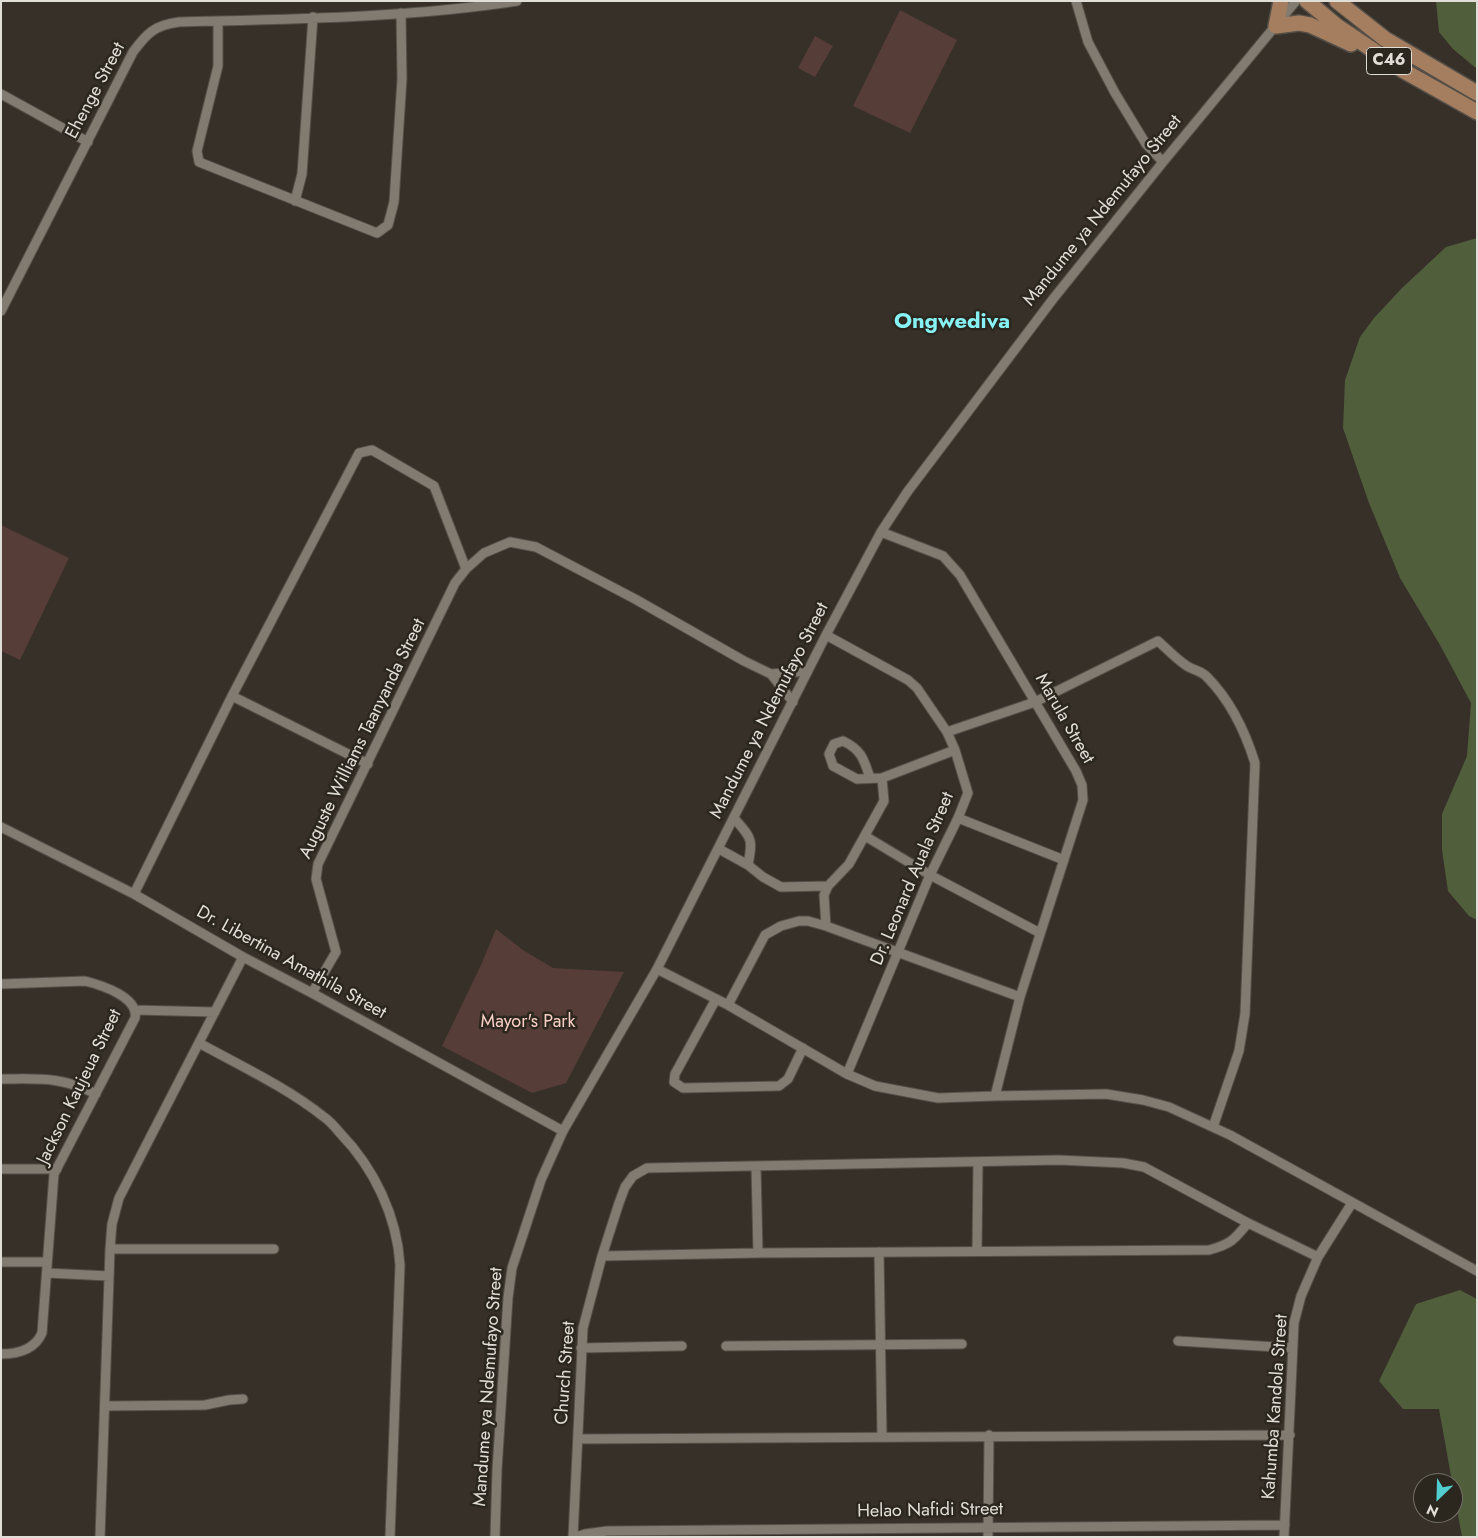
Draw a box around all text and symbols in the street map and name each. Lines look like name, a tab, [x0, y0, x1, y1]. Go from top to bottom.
street label: Ehenge Street	[62, 39, 130, 143]
road number: C46	[1366, 48, 1412, 74]
street label: Mandume ya Ndemufayo Street	[1019, 111, 1187, 311]
district label: Ongwediva	[894, 310, 1010, 336]
street label: Mandume ya Ndemufayo Street	[706, 599, 834, 823]
street label: Auguste Williams Taanyanda Street	[295, 616, 431, 862]
street label: Marula Street	[1030, 670, 1098, 768]
street label: Dr. Leonard Auala Street	[867, 789, 959, 969]
street label: Dr. Libertina Amathila Street	[192, 902, 390, 1024]
street label: Jackson Kaujeua Street	[33, 1006, 127, 1168]
park label: Mayor's Park	[481, 1012, 575, 1034]
street label: Mandume ya Ndemufayo Street	[470, 1267, 508, 1507]
street label: Kahumba Kandola Street	[1259, 1314, 1293, 1500]
street label: Church Street	[552, 1321, 580, 1425]
north arrow	[1413, 1473, 1463, 1523]
street label: Helao Nafidi Street	[857, 1499, 1003, 1523]
text: N	[1423, 1499, 1441, 1522]

